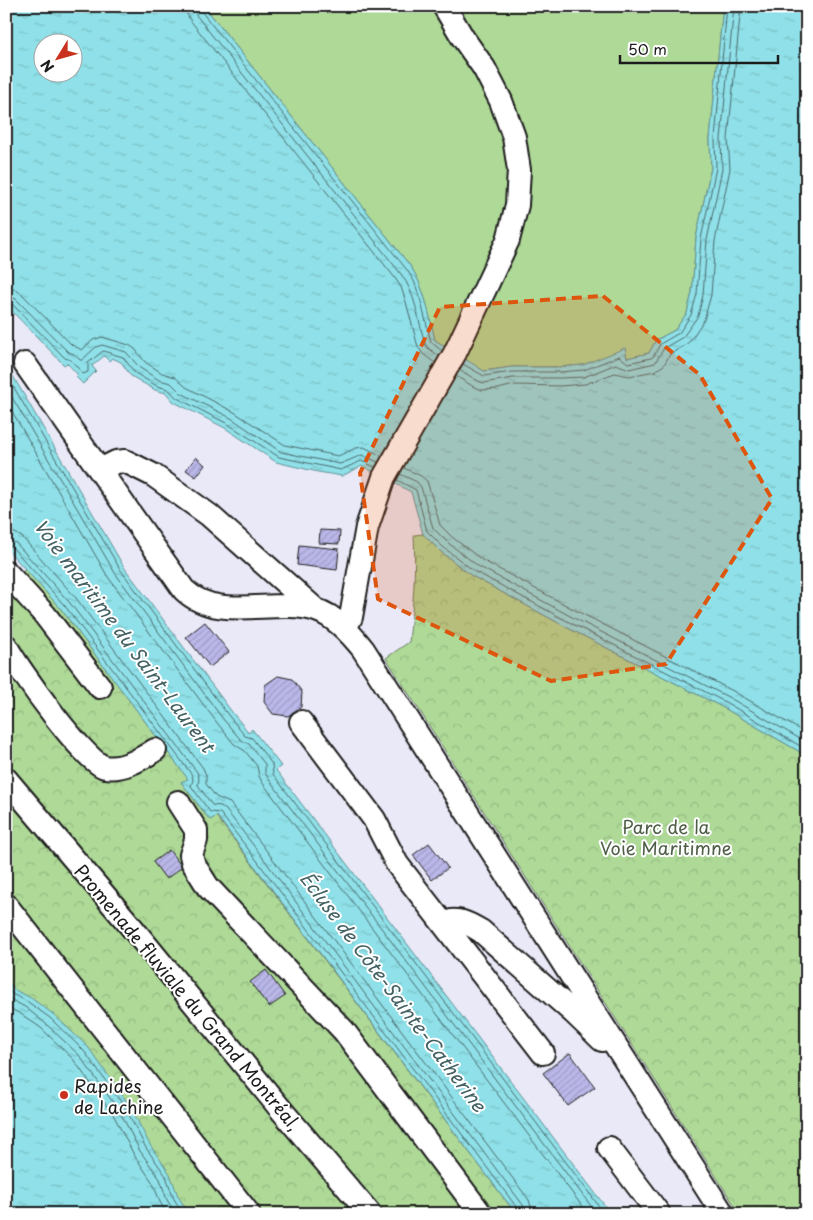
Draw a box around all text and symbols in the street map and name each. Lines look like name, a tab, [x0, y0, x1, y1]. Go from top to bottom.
north arrow	[32, 32, 82, 82]
scale bar	[620, 32, 778, 64]
text: 50 m	[628, 37, 667, 60]
text: N	[35, 55, 59, 77]
water label: Voie maritime du Saint-Laurent	[28, 513, 223, 759]
park label: Parc de la Voie Maritimne	[600, 813, 732, 861]
street label: Promenade fluviale du Grand Montréal,	[68, 858, 308, 1136]
water label: Écluse de Côte-Sainte-Catherine	[294, 865, 494, 1117]
place label: Rapides de Lachine	[74, 1072, 164, 1120]
marker: Rapides de Lachine	[58, 1089, 70, 1101]

